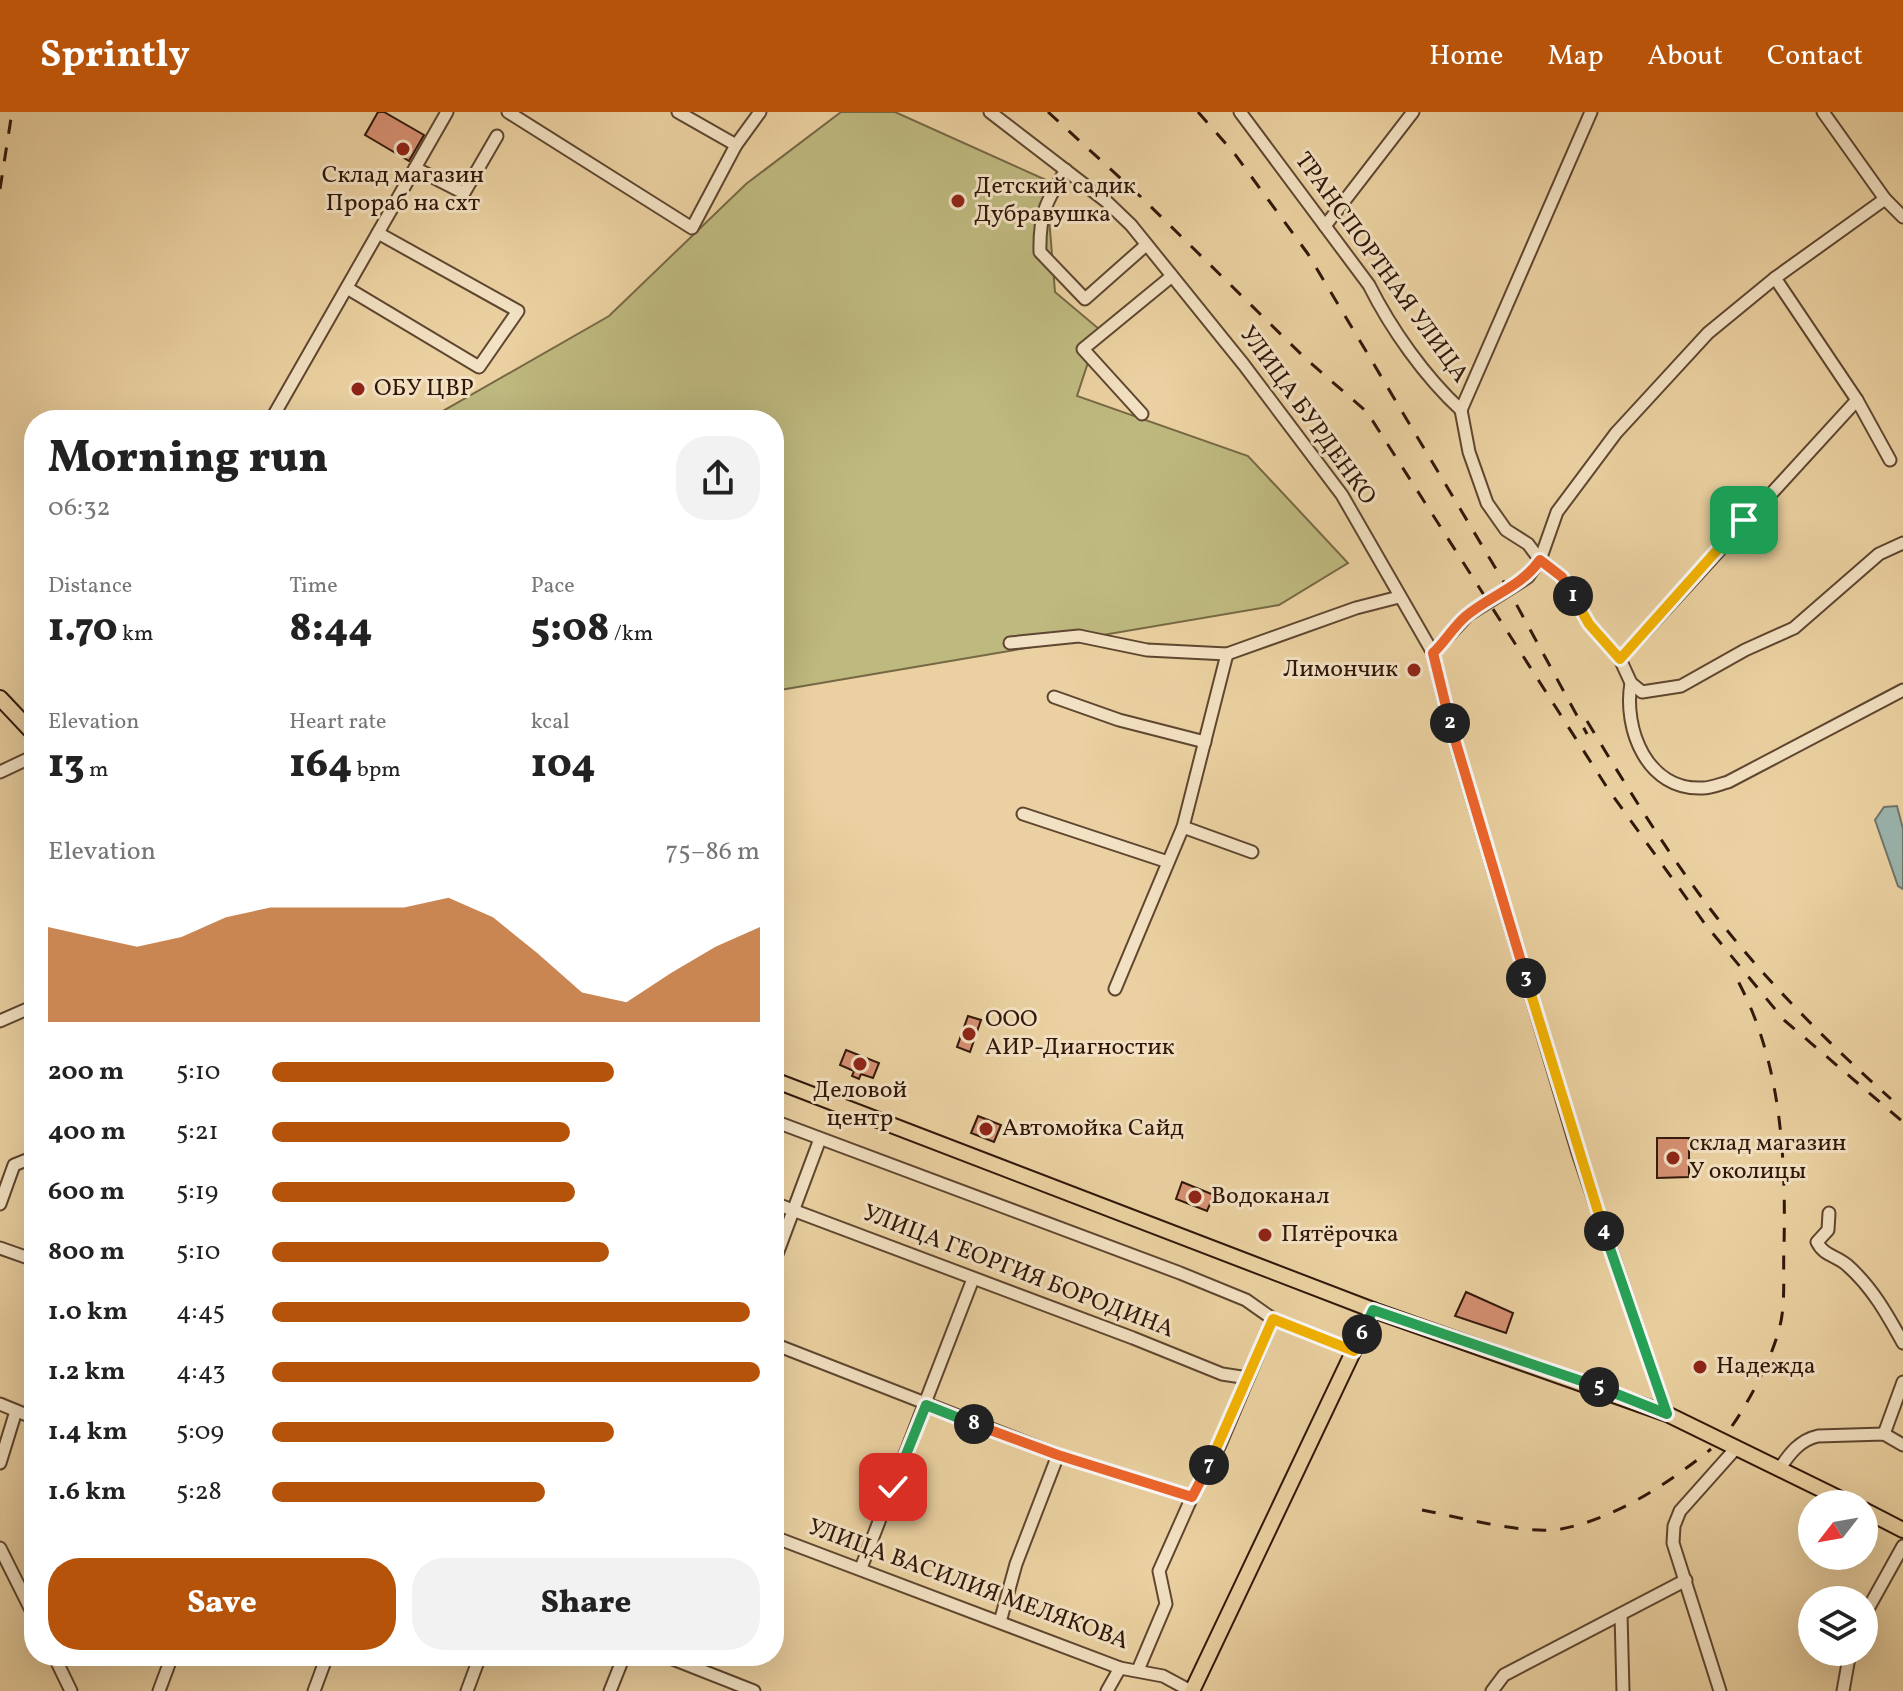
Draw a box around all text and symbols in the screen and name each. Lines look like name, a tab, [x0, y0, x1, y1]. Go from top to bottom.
text: Sprintly	[40, 30, 190, 83]
text: Home	[1429, 37, 1503, 76]
text: Map	[1547, 37, 1603, 76]
text: About	[1647, 37, 1723, 76]
text: Contact	[1767, 37, 1863, 76]
marker: Склад магазин Прораб на схт	[394, 140, 412, 158]
street label: ТРАНСПОРТНАЯ УЛИЦА	[1286, 146, 1476, 390]
place label: Склад магазин Прораб на схт	[322, 159, 484, 221]
place label: Детский садик Дубравушка	[974, 170, 1136, 232]
marker: Детский садик Дубравушка	[949, 192, 967, 210]
street label: УЛИЦА БУРДЕНКО	[1230, 320, 1384, 512]
place label: ОБУ ЦВР	[374, 372, 474, 406]
marker: ОБУ ЦВР	[349, 380, 367, 398]
text: Morning run	[48, 429, 328, 490]
button: share	[676, 436, 760, 520]
pin	[1710, 486, 1778, 554]
text: 06:32	[48, 490, 111, 526]
icon: arrive	[1722, 498, 1766, 542]
text: Distance	[48, 571, 132, 602]
text: Time	[289, 571, 338, 602]
text: Pace	[531, 571, 575, 602]
pin: 1	[1553, 576, 1593, 616]
text: 1	[1569, 580, 1577, 611]
text: 1.70	[48, 602, 118, 658]
text: 8:44	[289, 602, 372, 658]
text: 5:08	[531, 602, 609, 658]
text: km	[118, 619, 154, 650]
text: /km	[609, 619, 653, 650]
place label: Лимончик	[1283, 653, 1398, 687]
marker: Лимончик	[1405, 661, 1423, 679]
pin: 2	[1430, 703, 1470, 743]
text: Elevation	[48, 707, 139, 738]
text: Heart rate	[289, 707, 386, 738]
text: kcal	[531, 707, 570, 738]
text: 2	[1444, 707, 1456, 738]
text: 13	[48, 738, 85, 794]
text: 164	[289, 738, 352, 794]
text: 104	[531, 738, 596, 794]
text: m	[85, 755, 109, 786]
text: bpm	[352, 755, 401, 786]
text: Elevation	[48, 834, 156, 870]
text: 75–86 m	[666, 834, 760, 870]
pin: 3	[1506, 958, 1546, 998]
text: 3	[1520, 962, 1532, 993]
place label: ООО АИР-Диагностик	[985, 1003, 1175, 1065]
marker: ООО АИР-Диагностик	[960, 1025, 978, 1043]
text: 200 m	[48, 1054, 124, 1090]
text: 5:10	[176, 1054, 220, 1090]
marker: Деловой центр	[851, 1055, 869, 1073]
place label: Деловой центр	[813, 1074, 907, 1136]
place label: Автомойка Сайд	[1002, 1112, 1184, 1146]
text: 400 m	[48, 1114, 126, 1150]
text: 5:21	[176, 1114, 219, 1150]
marker: Автомойка Сайд	[977, 1120, 995, 1138]
place label: склад магазин У околицы	[1689, 1127, 1846, 1189]
marker: склад магазин У околицы	[1664, 1149, 1682, 1167]
text: 600 m	[48, 1174, 125, 1210]
text: 5:19	[176, 1174, 218, 1210]
place label: Водоканал	[1211, 1180, 1330, 1214]
marker: Водоканал	[1186, 1188, 1204, 1206]
street label: УЛИЦА ГЕОРГИЯ БОРОДИНА	[857, 1197, 1179, 1347]
pin: 4	[1584, 1211, 1624, 1251]
text: 4	[1597, 1215, 1611, 1246]
place label: Пятёрочка	[1281, 1218, 1399, 1252]
marker: Пятёрочка	[1256, 1226, 1274, 1244]
text: 800 m	[48, 1234, 125, 1270]
text: 5:10	[176, 1234, 220, 1270]
text: 1.0 km	[48, 1294, 128, 1330]
text: 4:45	[176, 1294, 225, 1330]
pin: 6	[1342, 1314, 1382, 1354]
text: 6	[1356, 1318, 1368, 1349]
place label: Надежда	[1716, 1350, 1816, 1384]
text: 1.2 km	[48, 1354, 125, 1390]
text: 4:43	[176, 1354, 225, 1390]
marker: Надежда	[1691, 1358, 1709, 1376]
pin: 5	[1579, 1367, 1619, 1407]
text: 5	[1594, 1371, 1604, 1402]
pin: 8	[954, 1404, 994, 1444]
text: 8	[968, 1408, 980, 1439]
text: 1.4 km	[48, 1414, 128, 1450]
text: 5:09	[176, 1414, 224, 1450]
pin: 7	[1189, 1445, 1229, 1485]
text: 7	[1204, 1449, 1214, 1480]
pin	[859, 1453, 927, 1521]
icon: check	[871, 1465, 915, 1509]
text: 1.6 km	[48, 1474, 126, 1510]
text: 5:28	[176, 1474, 222, 1510]
north arrow	[1798, 1490, 1878, 1570]
map controls	[1798, 1490, 1878, 1666]
street label: УЛИЦА ВАСИЛИЯ МЕЛЯКОВА	[803, 1511, 1133, 1659]
button: Save	[48, 1558, 396, 1650]
button: Share	[412, 1558, 760, 1650]
button: layers	[1798, 1586, 1878, 1666]

